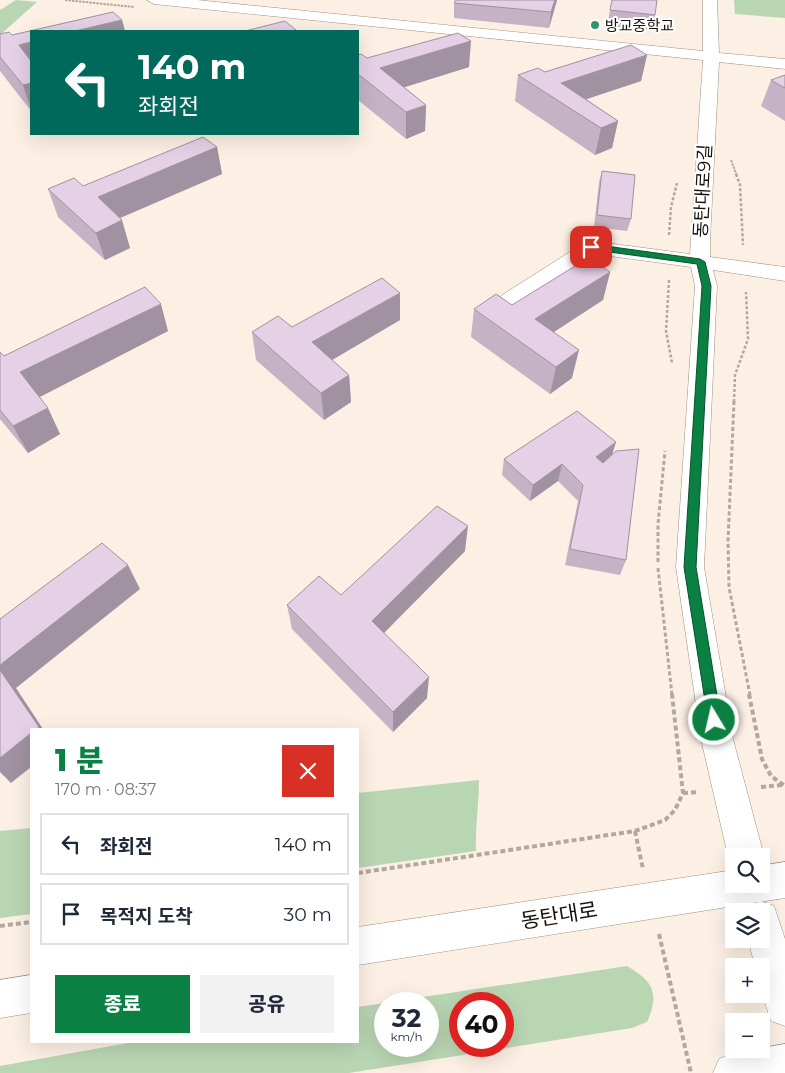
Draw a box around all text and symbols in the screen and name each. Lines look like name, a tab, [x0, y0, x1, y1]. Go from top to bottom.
place label: 방교중학교	[605, 16, 674, 35]
marker: 방교중학교	[589, 19, 601, 31]
text: 140 m	[138, 45, 246, 88]
icon: left	[55, 50, 120, 115]
text: 좌회전	[138, 93, 199, 120]
street label: 동탄대로9길	[690, 144, 716, 238]
pin	[570, 226, 612, 268]
icon: arrive	[577, 233, 605, 261]
position arrow	[687, 693, 739, 745]
text: 1 분	[55, 742, 103, 779]
button: close	[282, 745, 334, 797]
text: 170 m · 08:37	[55, 780, 157, 799]
icon: left	[57, 830, 85, 858]
text: 140 m	[275, 833, 332, 856]
text: 좌회전	[100, 835, 152, 858]
map controls	[725, 848, 770, 1058]
button: search	[725, 848, 770, 893]
street label: 동탄대로	[519, 897, 599, 933]
icon: arrive	[57, 900, 85, 928]
text: 30 m	[284, 903, 332, 926]
button: layers	[725, 903, 770, 948]
text: 목적지 도착	[100, 905, 193, 928]
button: +	[725, 958, 770, 1003]
button: 종료	[55, 975, 190, 1033]
button: 공유	[200, 975, 334, 1033]
speed limit sign: 40	[449, 992, 514, 1057]
text: 32	[392, 1003, 421, 1033]
button: −	[725, 1013, 770, 1058]
text: km/h	[390, 1029, 423, 1044]

